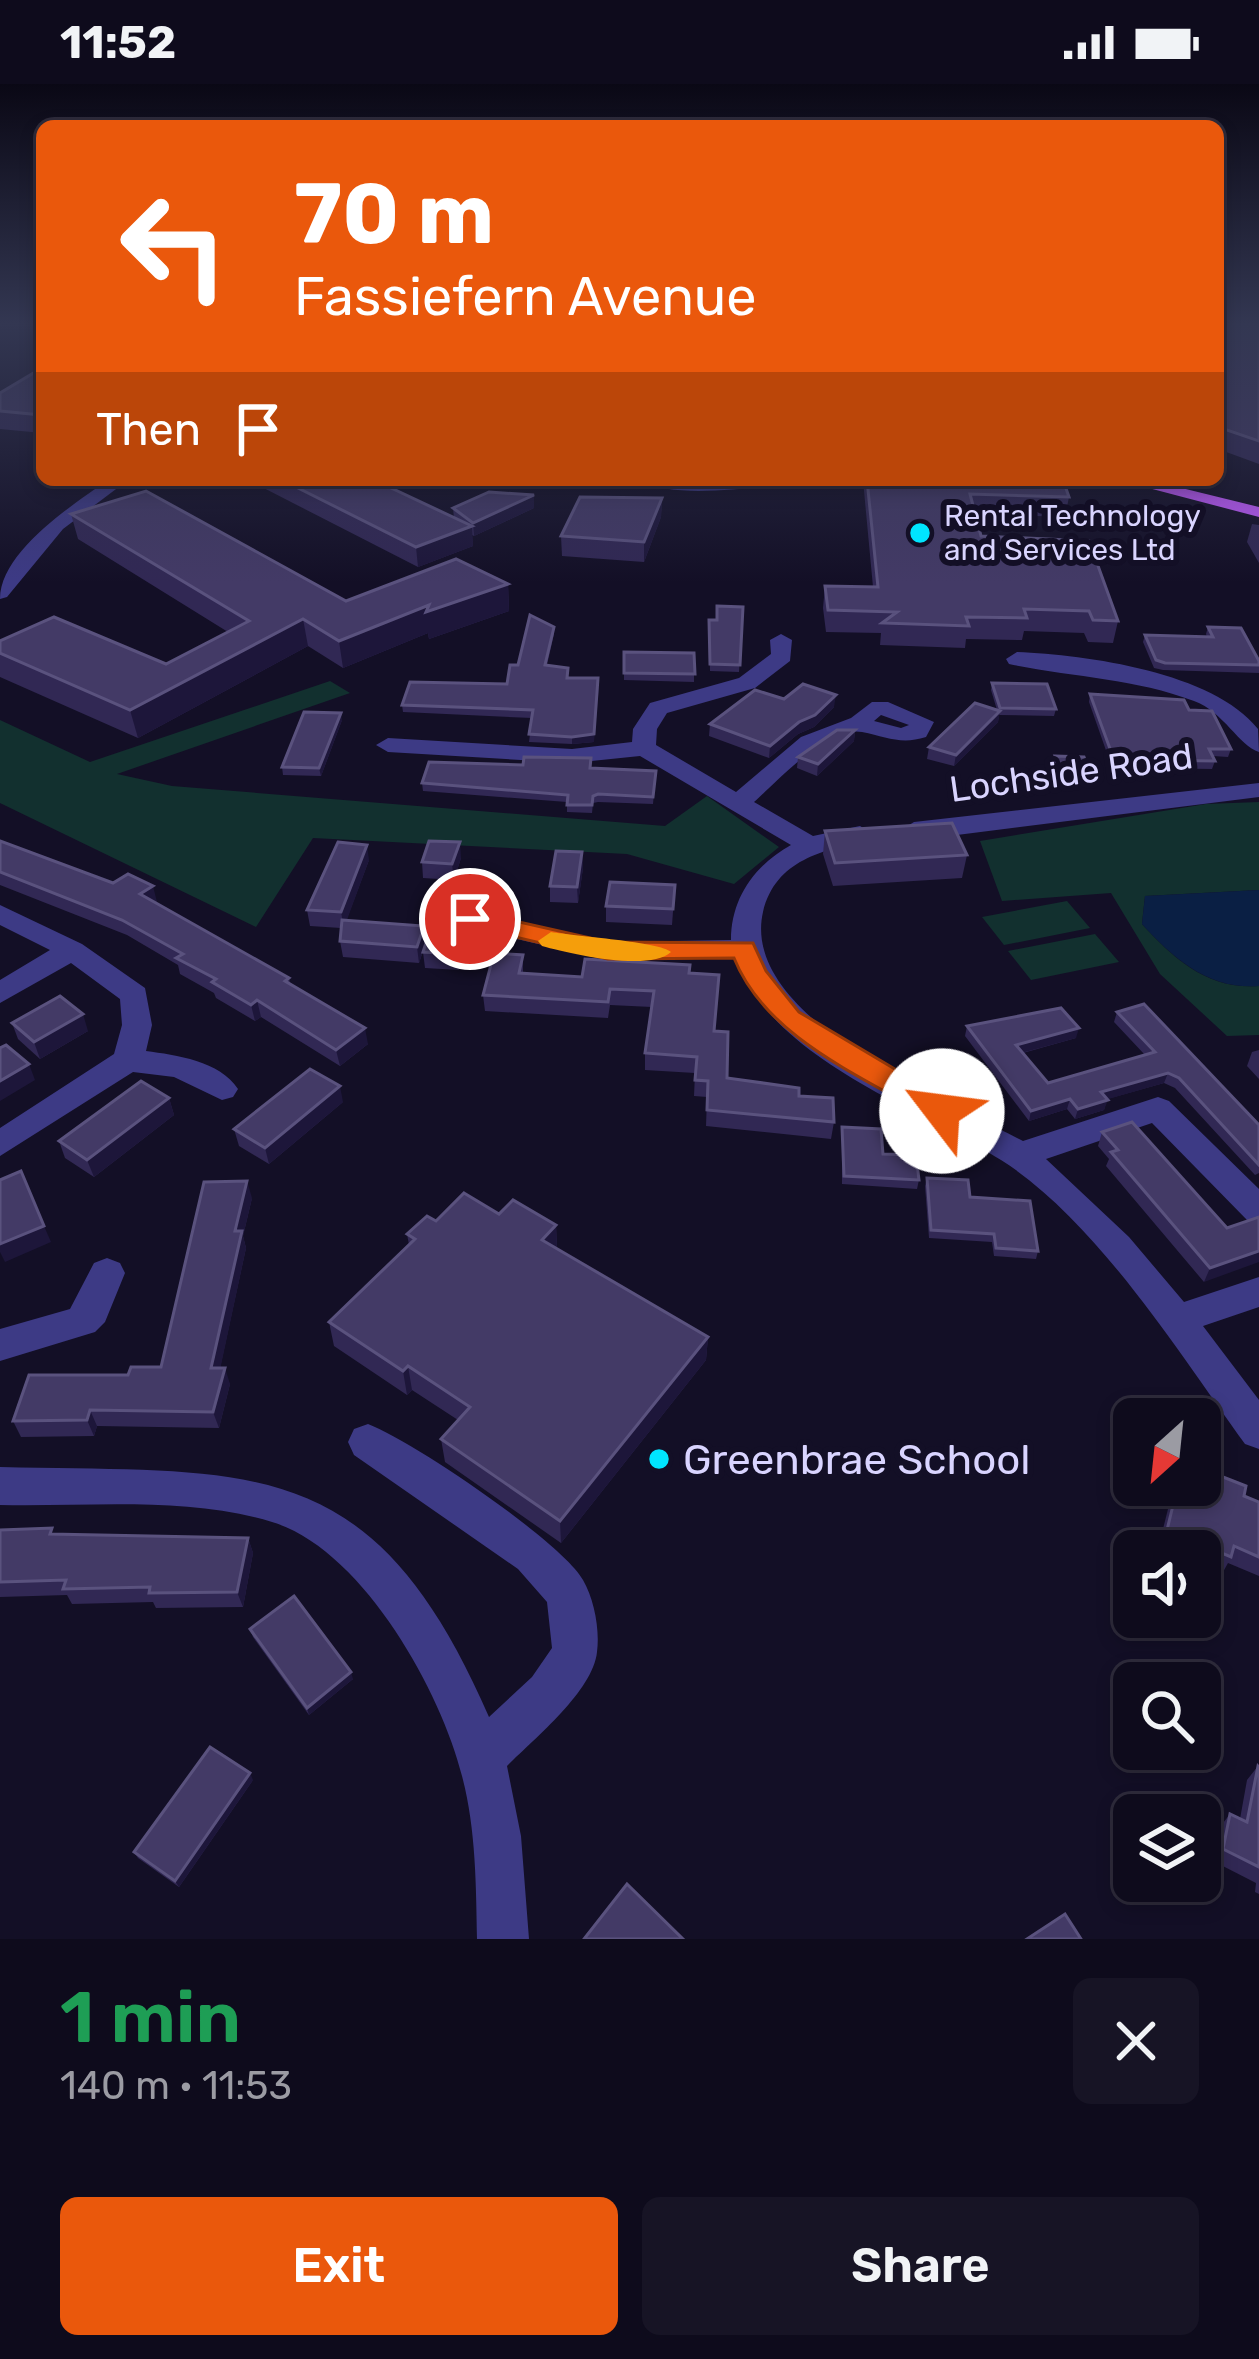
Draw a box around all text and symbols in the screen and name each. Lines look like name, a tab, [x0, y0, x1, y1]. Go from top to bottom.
text: 11:52	[60, 16, 176, 69]
text: 70 m	[294, 164, 494, 264]
icon: left	[96, 168, 252, 324]
text: Fassiefern Avenue	[294, 265, 757, 329]
icon: arrive	[225, 396, 291, 462]
text: Then	[96, 403, 201, 456]
place label: Rental Technology and Services Ltd	[944, 498, 1201, 568]
marker: Rental Technology and Services Ltd	[907, 520, 933, 546]
street label: Lochside Road	[947, 734, 1195, 811]
pin	[419, 868, 521, 970]
icon: arrive	[437, 886, 503, 952]
position arrow	[879, 1048, 1005, 1174]
north arrow	[1113, 1398, 1221, 1506]
map controls	[1113, 1398, 1221, 1902]
place label: Greenbrae School	[683, 1435, 1031, 1485]
marker: Greenbrae School	[646, 1446, 672, 1472]
button: sound	[1113, 1530, 1221, 1638]
button: search	[1113, 1662, 1221, 1770]
button: layers	[1113, 1794, 1221, 1902]
text: 1 min	[60, 1975, 241, 2060]
button: close	[1073, 1978, 1199, 2104]
text: 140 m · 11:53	[60, 2063, 292, 2109]
button: Exit	[60, 2197, 618, 2335]
button: Share	[642, 2197, 1199, 2335]

